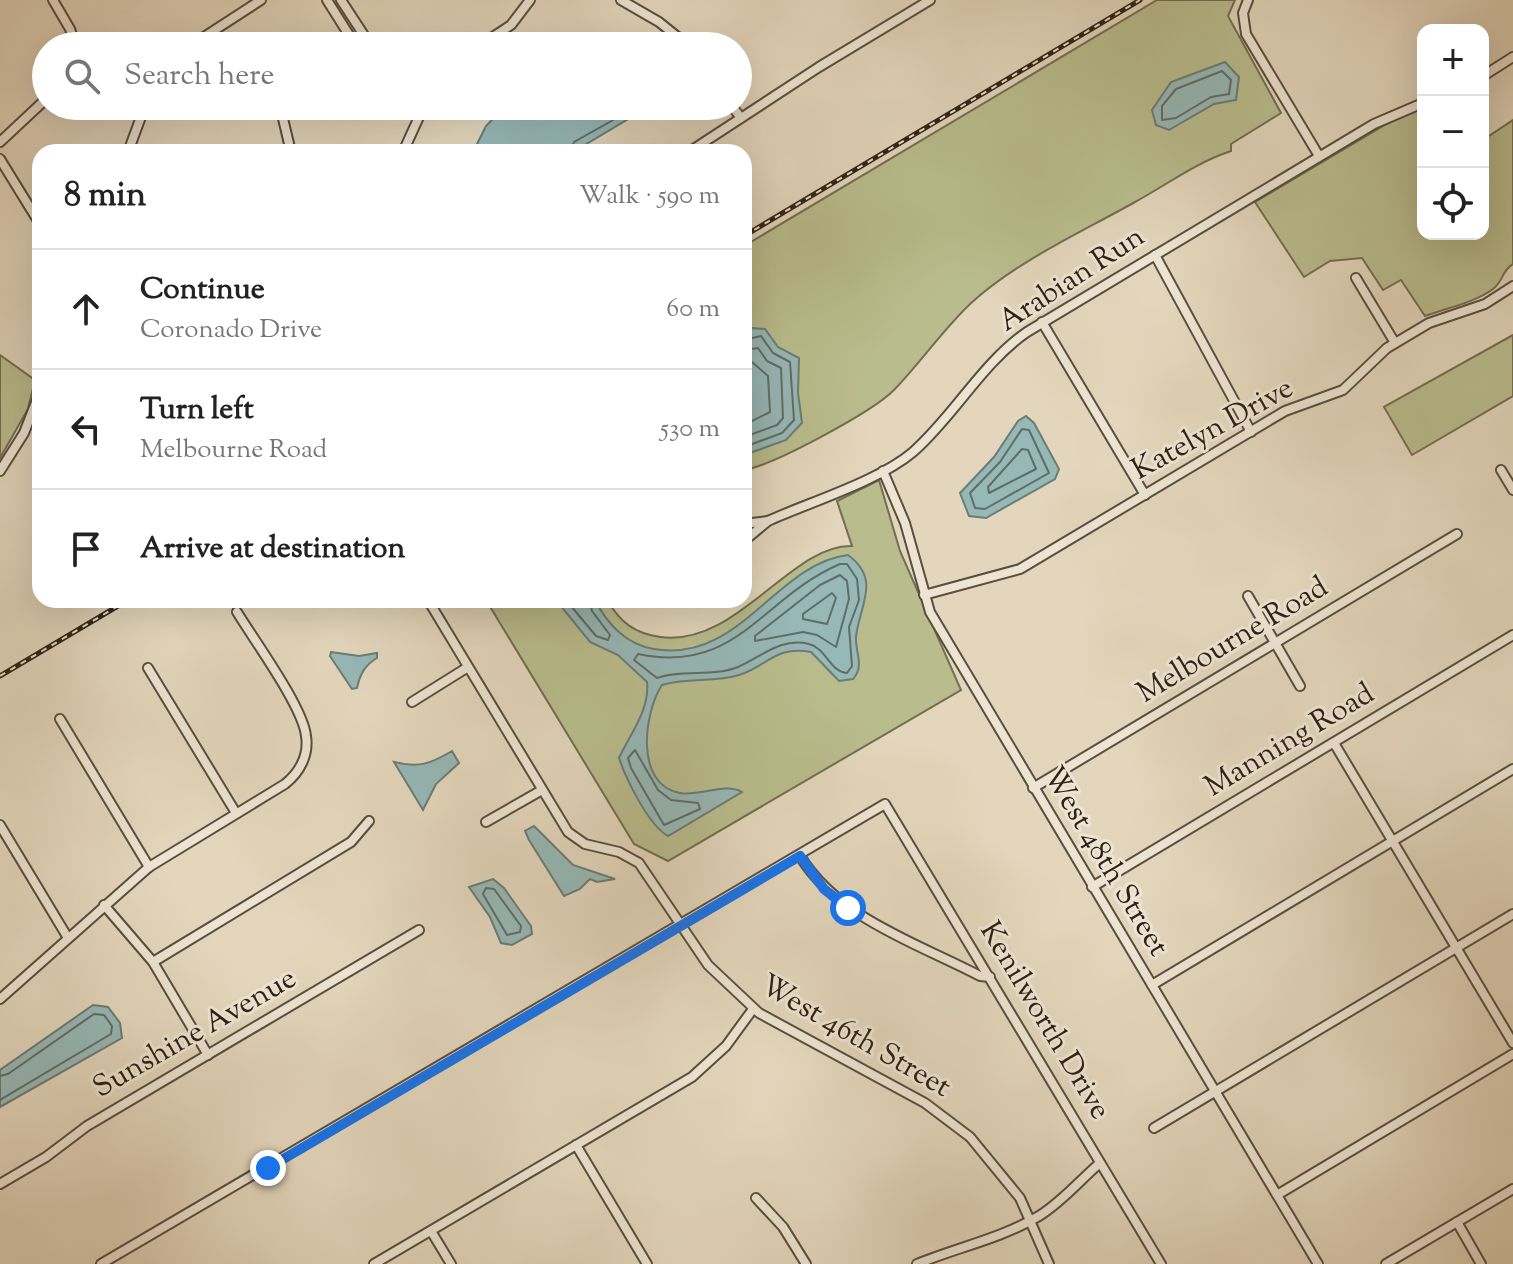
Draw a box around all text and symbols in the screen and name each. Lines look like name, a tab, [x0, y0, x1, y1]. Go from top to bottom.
map controls	[1417, 24, 1489, 240]
button: +	[1417, 24, 1489, 96]
search box	[32, 32, 752, 120]
icon: search	[60, 54, 104, 98]
text: Search here	[124, 55, 274, 98]
button: −	[1417, 96, 1489, 168]
button: locate	[1417, 168, 1489, 240]
text: 8 min	[64, 172, 146, 221]
text: Walk · 590 m	[579, 178, 720, 215]
street label: Arabian Run	[990, 216, 1154, 344]
text: Continue	[140, 269, 265, 312]
icon: ahead	[64, 287, 108, 331]
text: 60 m	[666, 291, 720, 328]
text: Coronado Drive	[140, 312, 322, 349]
street label: Katelyn Drive	[1124, 368, 1302, 492]
text: Turn left	[140, 389, 254, 432]
icon: left	[64, 407, 108, 451]
text: 530 m	[660, 411, 720, 448]
text: Melbourne Road	[140, 432, 327, 469]
icon: arrive	[64, 527, 108, 571]
text: Arrive at destination	[140, 528, 405, 571]
street label: Melbourne Road	[1129, 567, 1337, 715]
street label: Manning Road	[1197, 673, 1383, 809]
street label: West 48th Street	[1031, 759, 1179, 965]
route start	[830, 890, 866, 926]
street label: Kenilworth Drive	[968, 914, 1120, 1128]
street label: Sunshine Avenue	[85, 958, 305, 1110]
street label: West 46th Street	[752, 965, 958, 1109]
route end	[250, 1150, 286, 1186]

